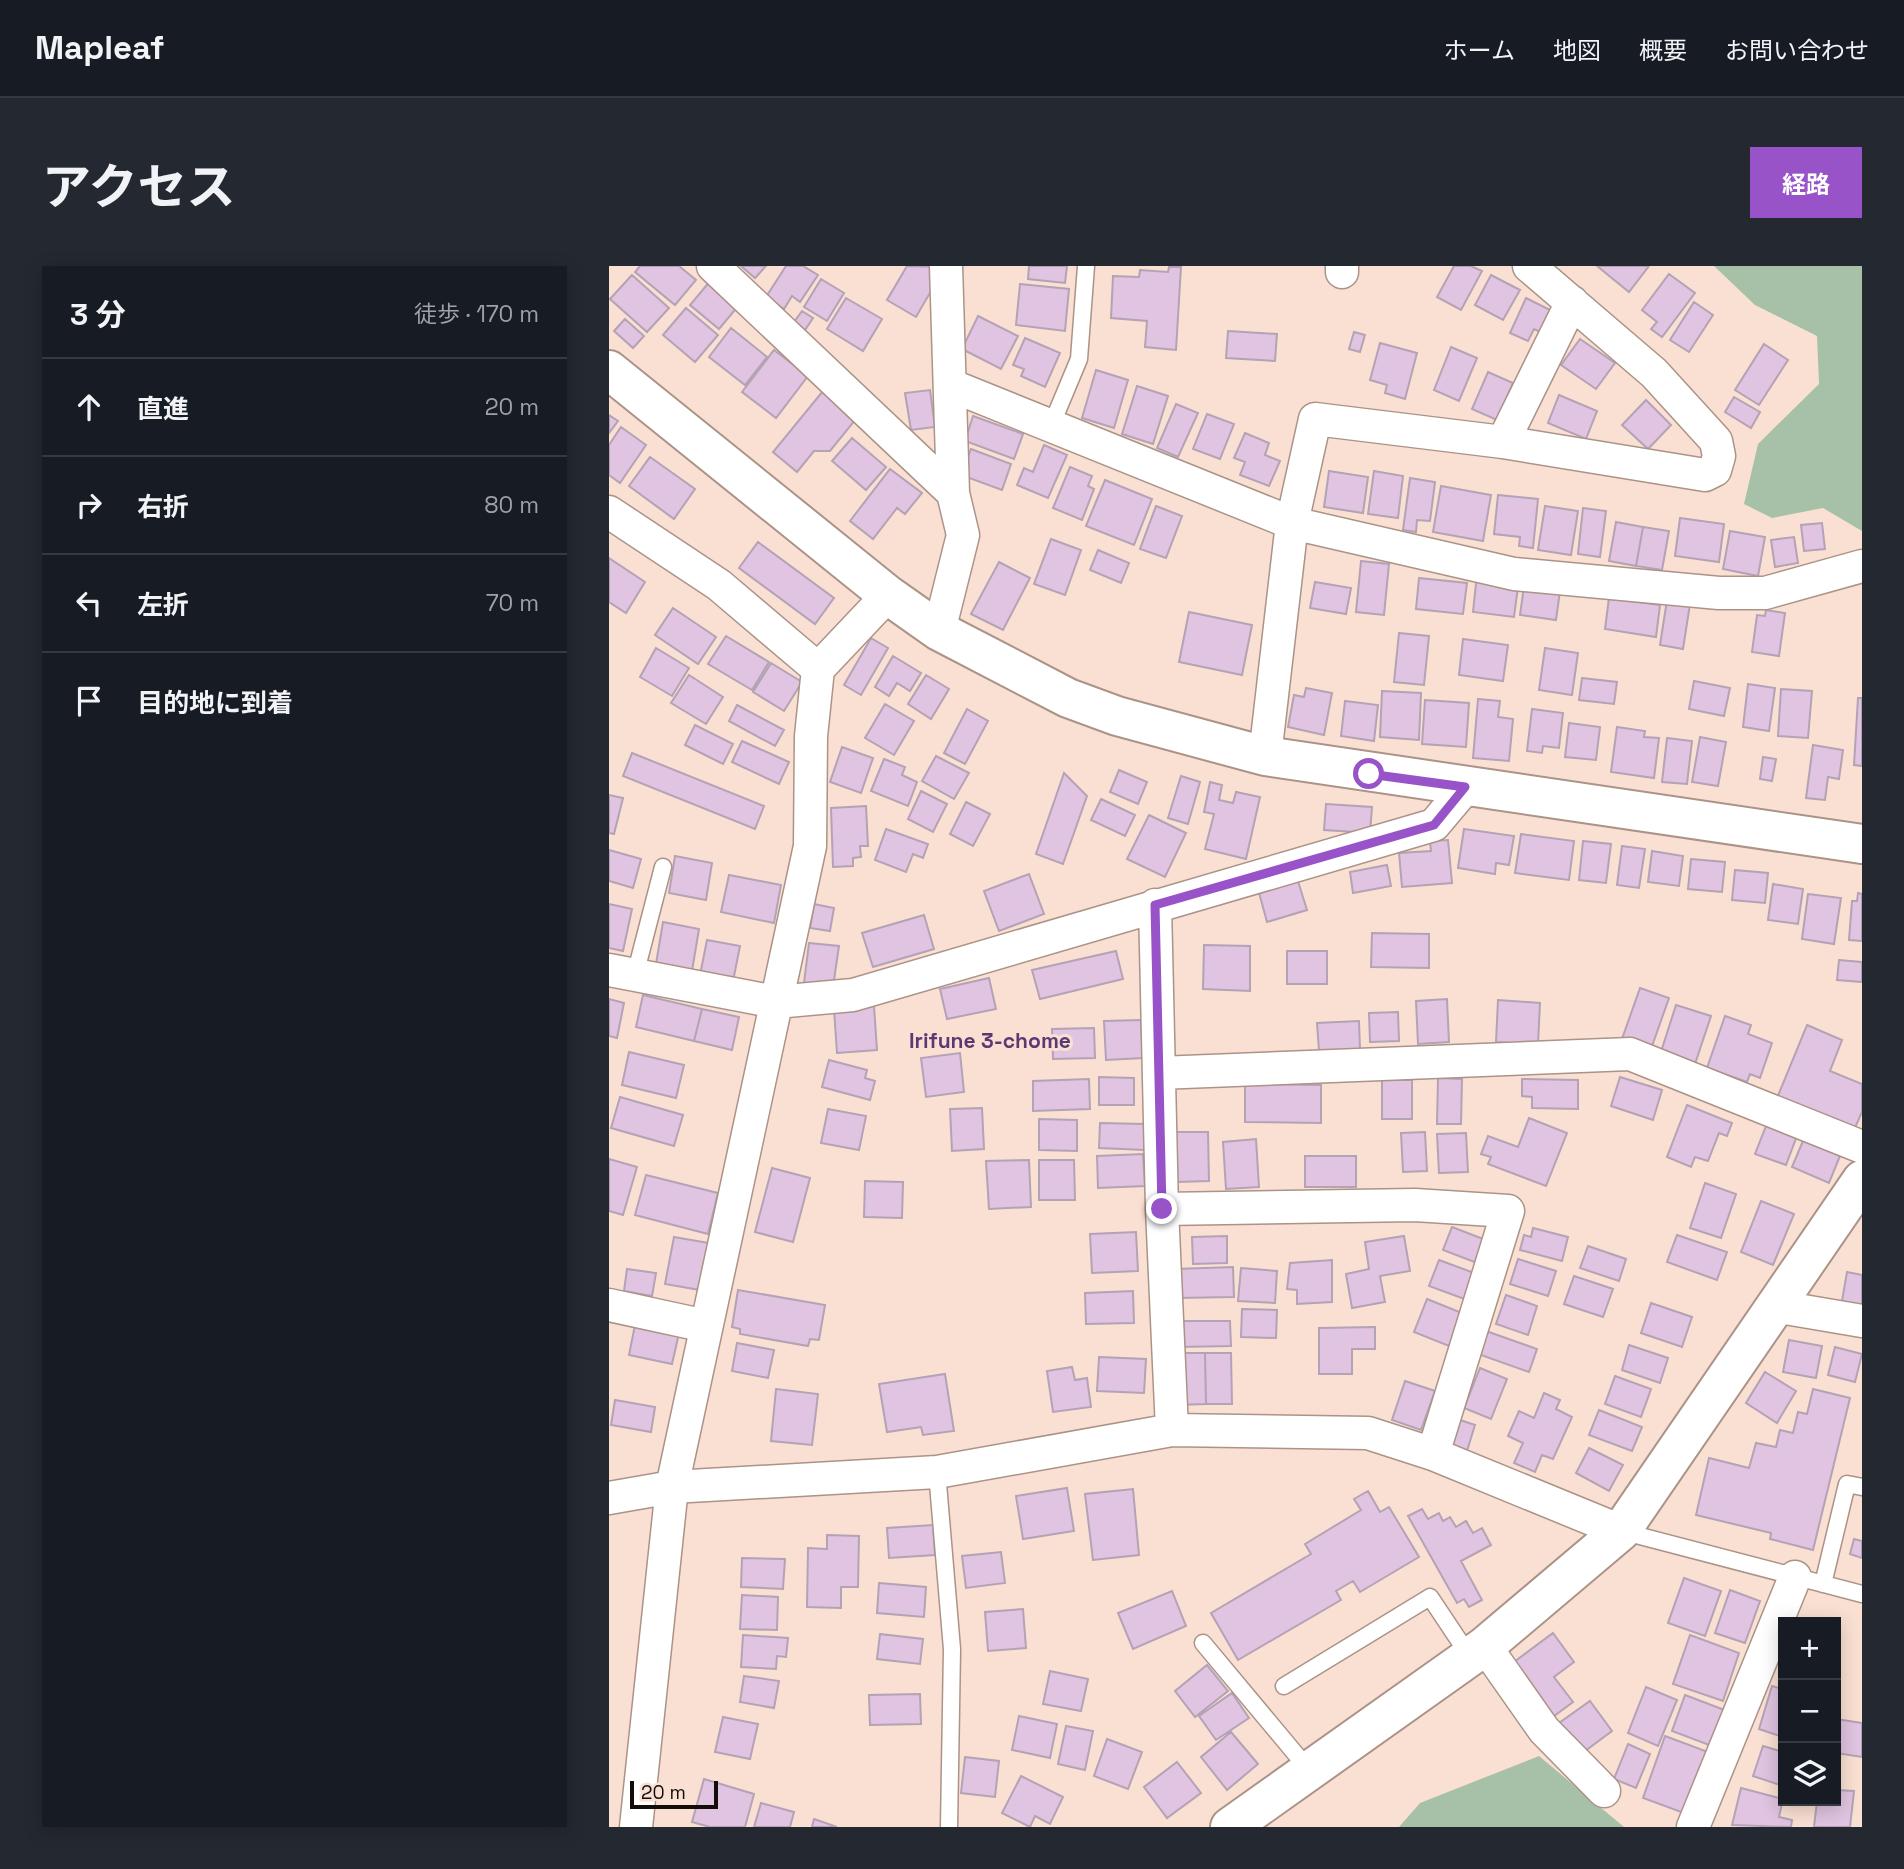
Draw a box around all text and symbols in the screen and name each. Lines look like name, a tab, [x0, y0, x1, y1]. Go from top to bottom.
text: Mapleaf	[35, 27, 164, 69]
text: ホーム	[1444, 35, 1515, 66]
text: 地図	[1553, 35, 1601, 66]
text: 概要	[1639, 35, 1687, 66]
text: お問い合わせ	[1725, 35, 1869, 66]
button: 経路	[1750, 147, 1862, 218]
text: アクセス	[42, 156, 236, 218]
text: 3 分	[70, 295, 126, 334]
text: 徒歩 · 170 m	[414, 299, 539, 329]
icon: ahead	[70, 388, 108, 426]
text: 直進	[137, 392, 189, 426]
text: 20 m	[485, 392, 539, 422]
icon: right	[70, 486, 108, 524]
text: 右折	[137, 490, 189, 524]
text: 80 m	[484, 490, 539, 520]
icon: left	[70, 584, 108, 622]
text: 左折	[137, 588, 189, 622]
text: 70 m	[486, 588, 539, 618]
icon: arrive	[70, 682, 108, 720]
text: 目的地に到着	[137, 686, 293, 720]
route start	[1353, 758, 1384, 789]
district label: Irifune 3-chome	[909, 1027, 1071, 1054]
route end	[1146, 1193, 1177, 1224]
map controls	[1778, 1617, 1841, 1806]
button: +	[1778, 1617, 1841, 1680]
button: −	[1778, 1680, 1841, 1743]
button: layers	[1778, 1743, 1841, 1806]
scale bar	[630, 1778, 717, 1810]
text: 20 m	[641, 1780, 686, 1805]

